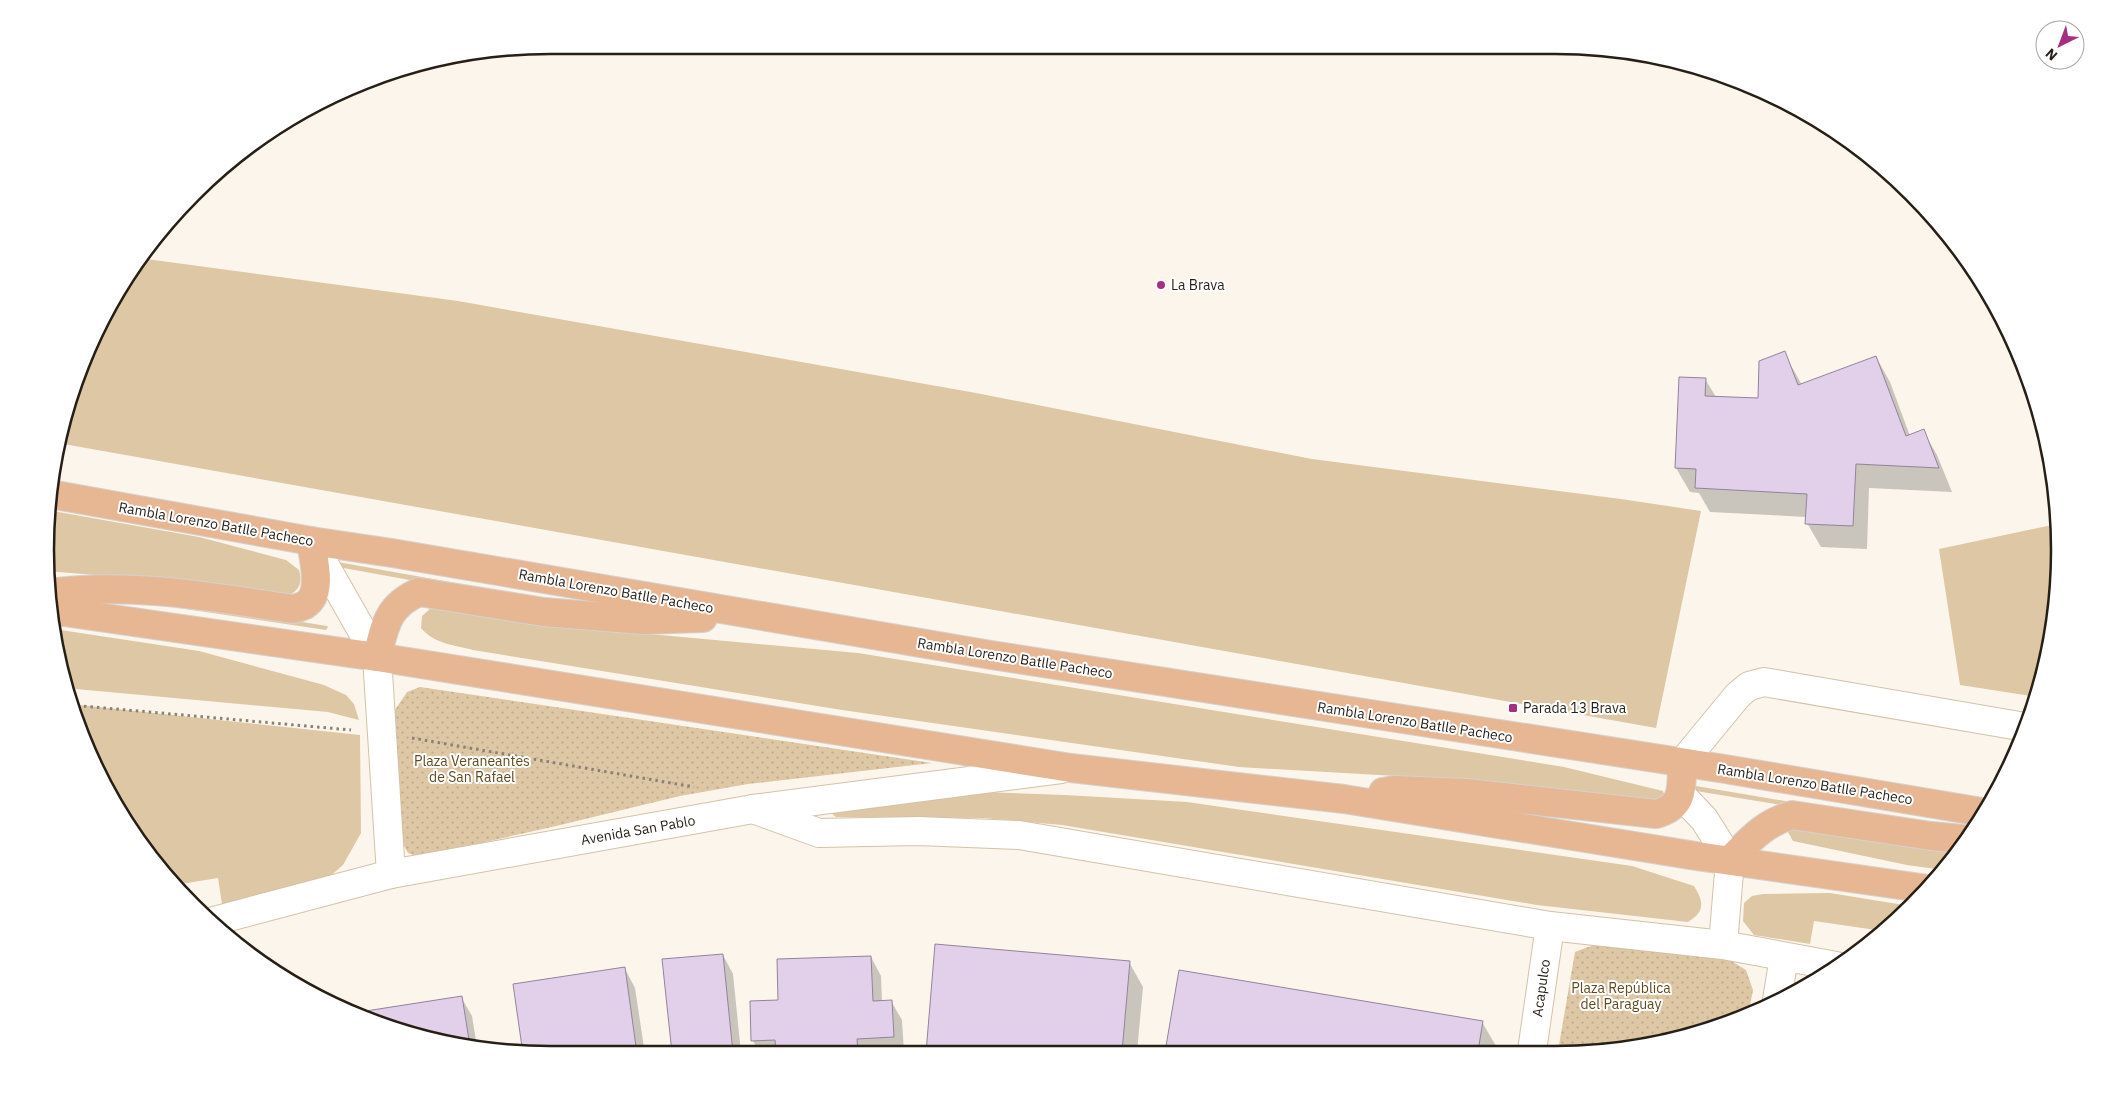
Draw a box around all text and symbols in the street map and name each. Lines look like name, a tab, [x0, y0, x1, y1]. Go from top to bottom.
north arrow	[2035, 20, 2085, 70]
text: N	[2042, 45, 2061, 65]
place label: La Brava	[1171, 276, 1225, 294]
marker: La Brava	[1155, 279, 1167, 291]
street label: Rambla Lorenzo Batlle Pacheco	[117, 498, 315, 550]
street label: Rambla Lorenzo Batlle Pacheco	[517, 565, 715, 617]
street label: Rambla Lorenzo Batlle Pacheco	[916, 634, 1114, 682]
street label: Rambla Lorenzo Batlle Pacheco	[1316, 698, 1514, 746]
place label: Parada 13 Brava	[1523, 699, 1627, 717]
marker: Parada 13 Brava	[1507, 702, 1519, 714]
park label: Plaza Veraneantes de San Rafael	[414, 752, 530, 786]
street label: Rambla Lorenzo Batlle Pacheco	[1716, 760, 1914, 808]
street label: Avenida San Pablo	[579, 811, 697, 849]
street label: Acapulco	[1528, 958, 1554, 1018]
park label: Plaza República del Paraguay	[1571, 979, 1671, 1013]

